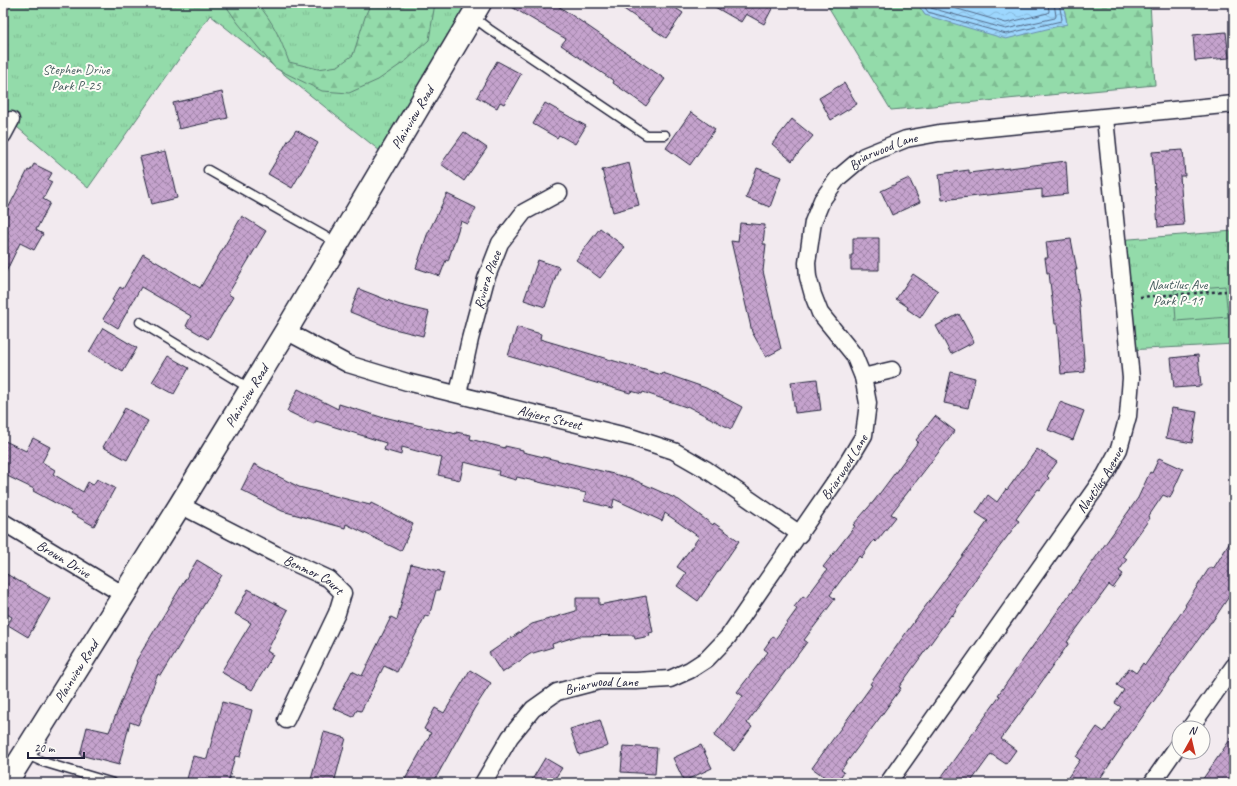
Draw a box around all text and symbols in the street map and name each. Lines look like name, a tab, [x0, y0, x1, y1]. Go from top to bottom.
park label: Stephen Drive Park P-25	[42, 61, 111, 94]
street label: Plainview Road	[387, 81, 439, 152]
street label: Briarwood Lane	[845, 128, 920, 174]
street label: Riviera Place	[470, 247, 505, 311]
park label: Nautilus Ave Park P-11	[1149, 276, 1209, 309]
street label: Plainview Road	[221, 359, 273, 430]
street label: Algiers Street	[516, 401, 585, 434]
street label: Briarwood Lane	[817, 430, 872, 503]
street label: Nautilus Avenue	[1073, 443, 1128, 516]
street label: Brown Drive	[34, 536, 95, 582]
street label: Benmor Court	[281, 551, 349, 599]
street label: Plainview Road	[50, 635, 103, 705]
street label: Briarwood Lane	[562, 672, 639, 698]
north arrow	[1171, 720, 1211, 760]
text: N	[1188, 723, 1199, 738]
scale bar	[28, 734, 84, 760]
text: 20 m	[34, 740, 56, 756]

